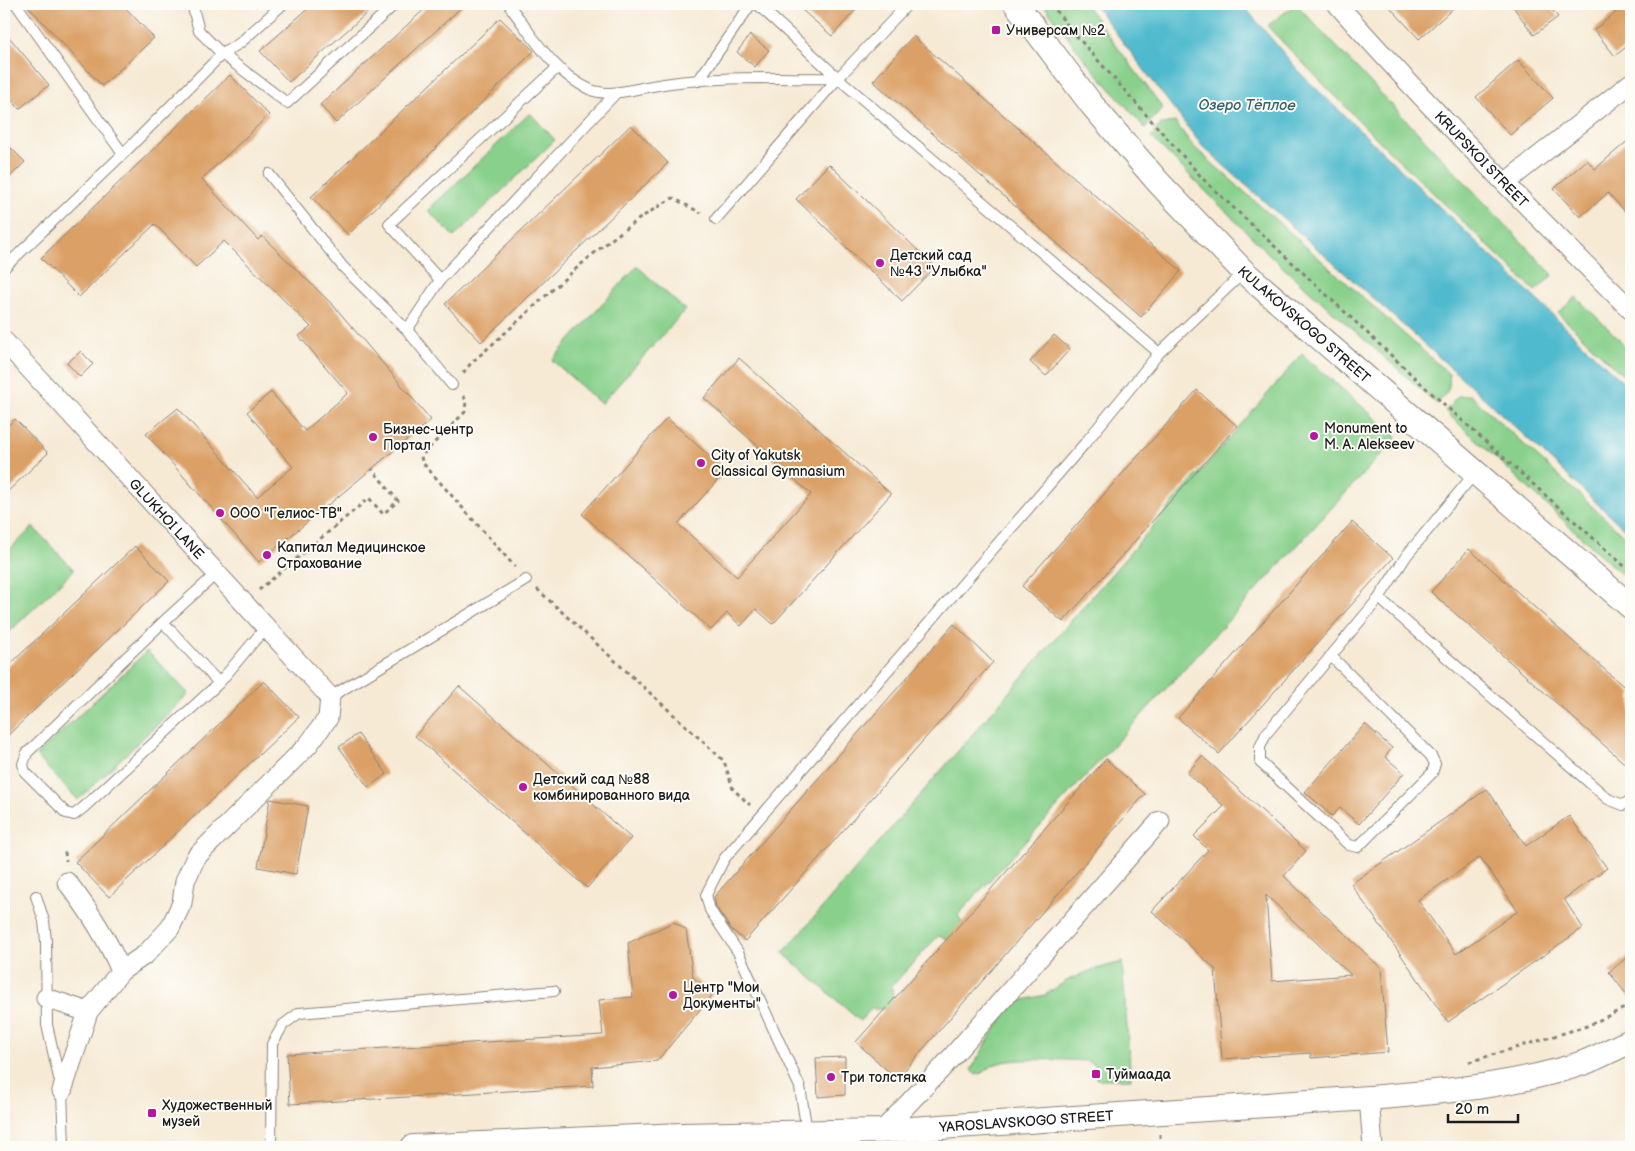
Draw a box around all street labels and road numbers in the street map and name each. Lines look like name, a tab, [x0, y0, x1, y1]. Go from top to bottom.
street label: KRUPSKOI STREET	[1431, 108, 1532, 212]
street label: KULAKOVSKOGO STREET	[1234, 263, 1374, 387]
street label: GLUKHOI LANE	[125, 475, 208, 563]
street label: YAROSLAVSKOGO STREET	[938, 1107, 1115, 1136]

